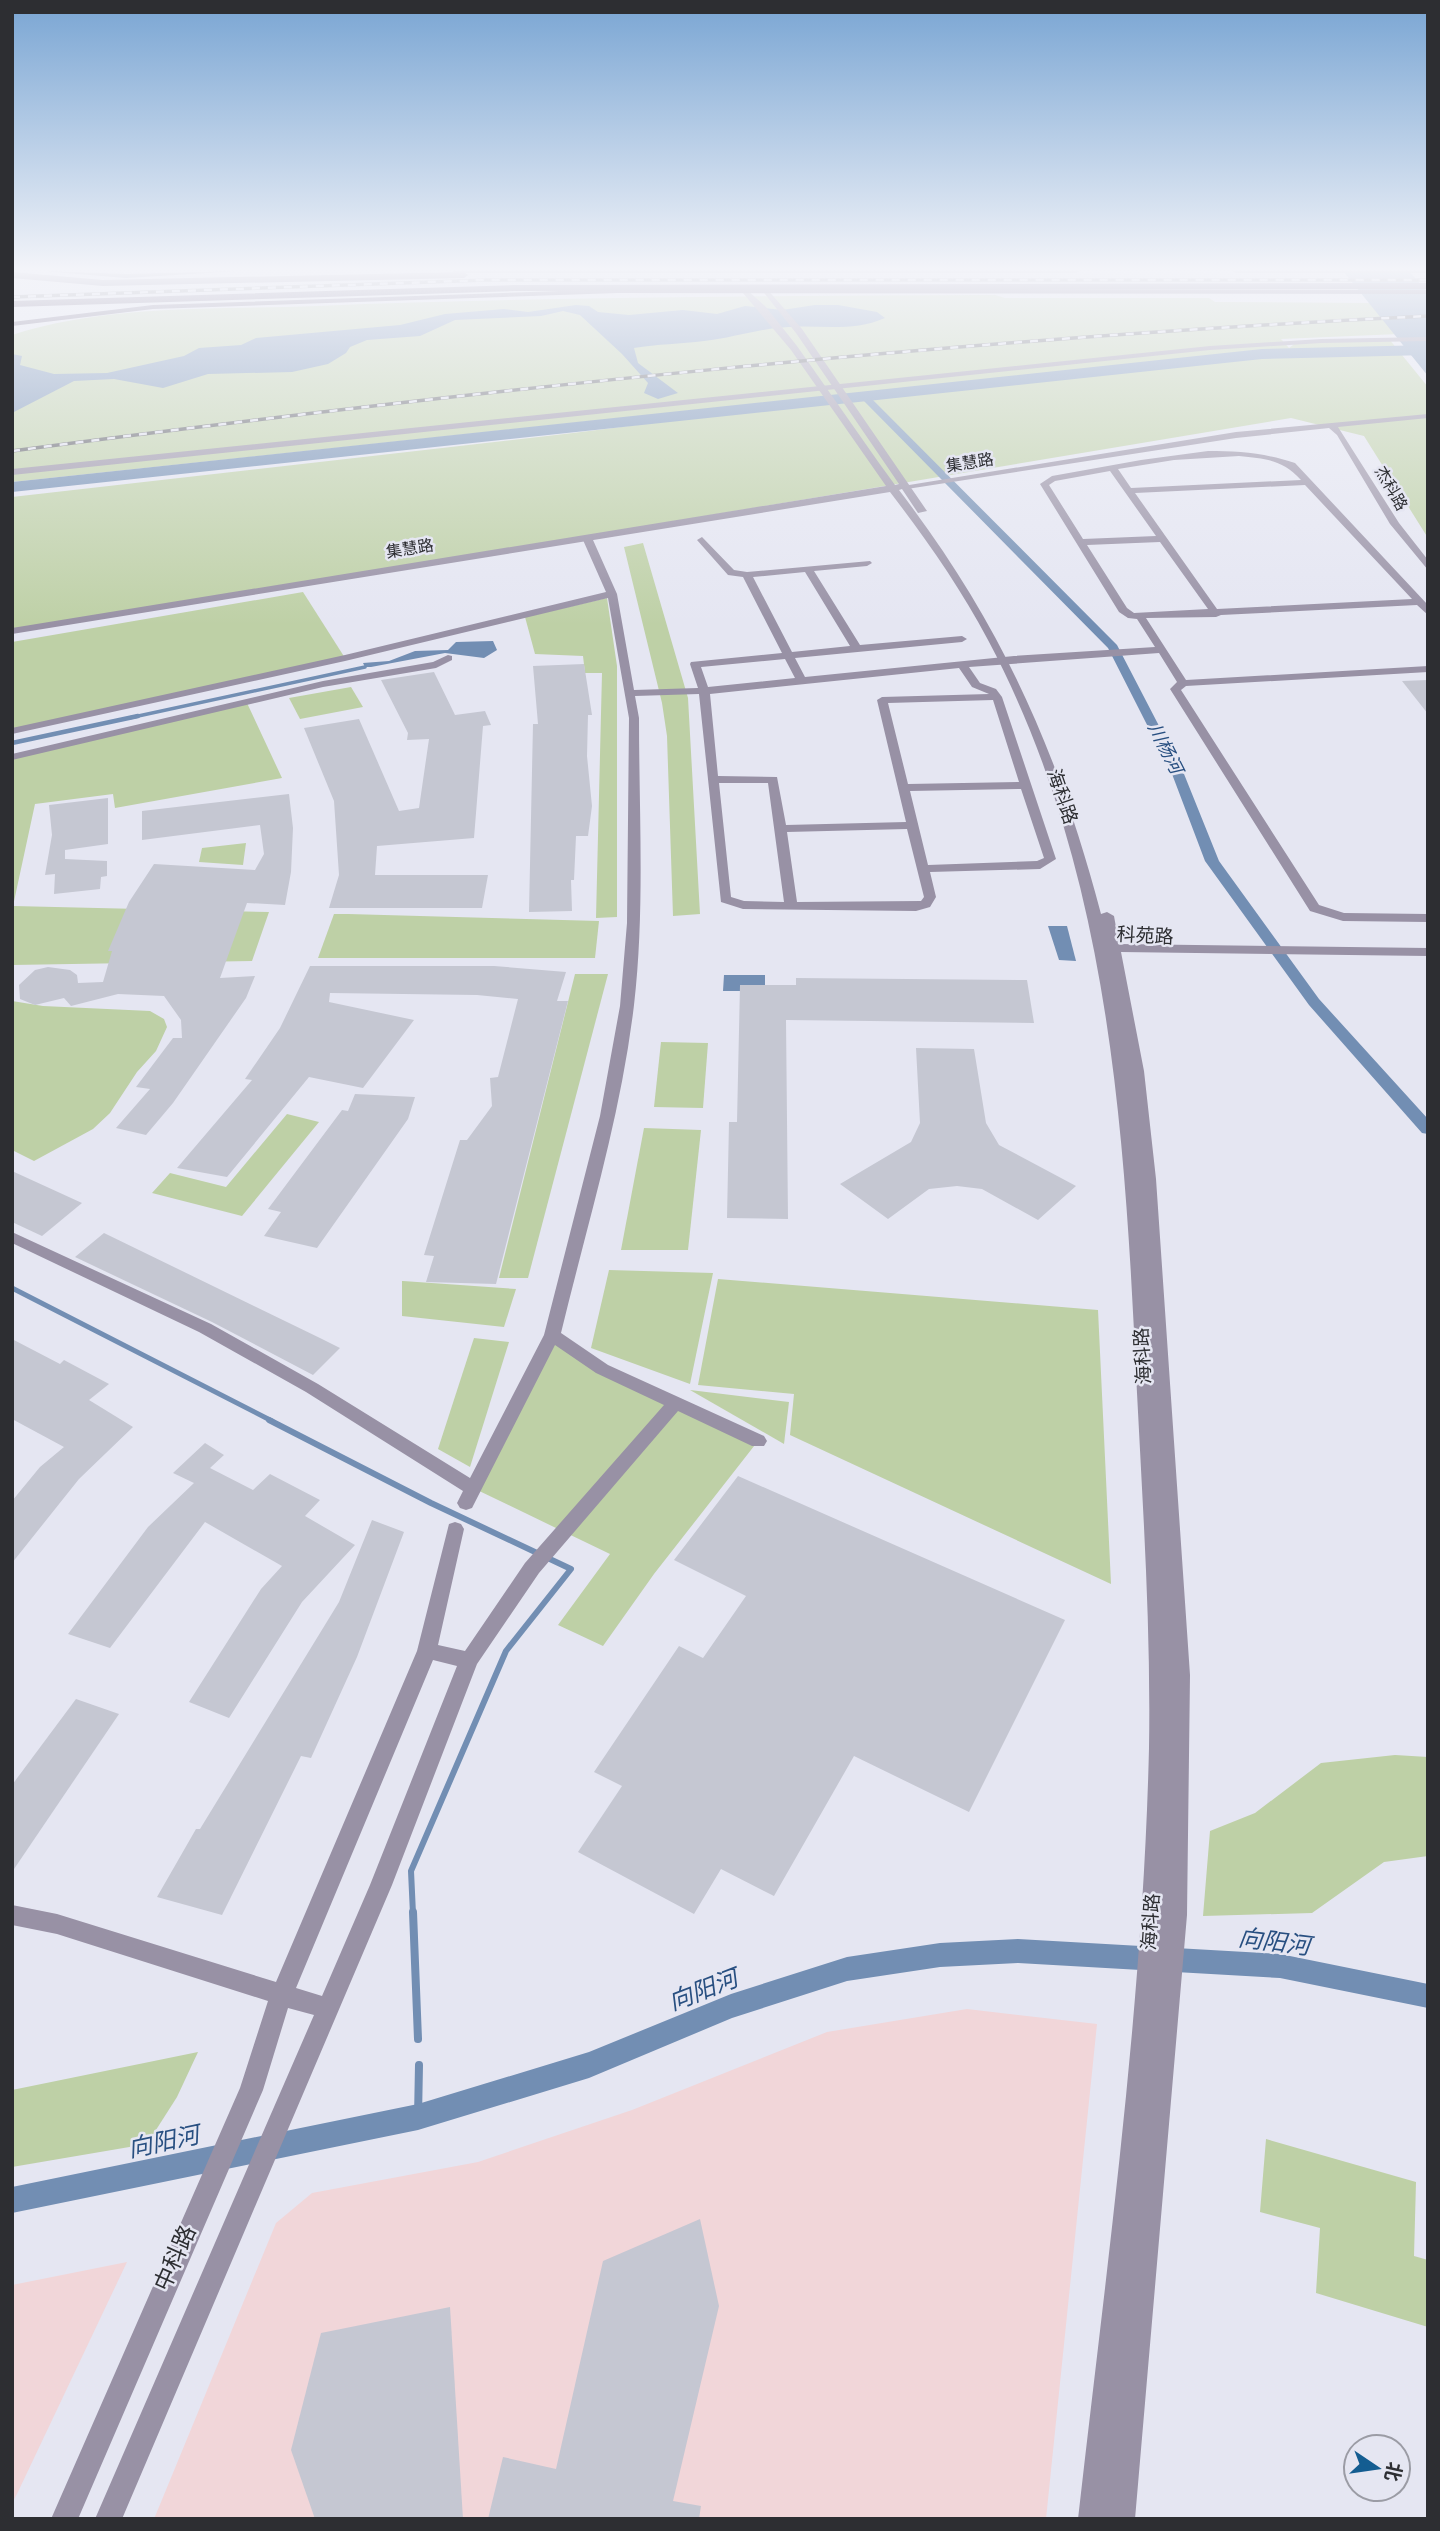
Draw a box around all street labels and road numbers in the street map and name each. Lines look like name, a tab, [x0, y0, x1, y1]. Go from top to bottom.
street label: 集慧路	[945, 450, 995, 478]
street label: 杰科路	[1369, 463, 1411, 515]
street label: 集慧路	[385, 536, 435, 564]
street label: 海科路	[1040, 766, 1082, 828]
street label: 科苑路	[1116, 924, 1174, 950]
street label: 海科路	[1131, 1327, 1157, 1385]
street label: 海科路	[1138, 1893, 1166, 1951]
street label: 中科路	[150, 2222, 204, 2296]

